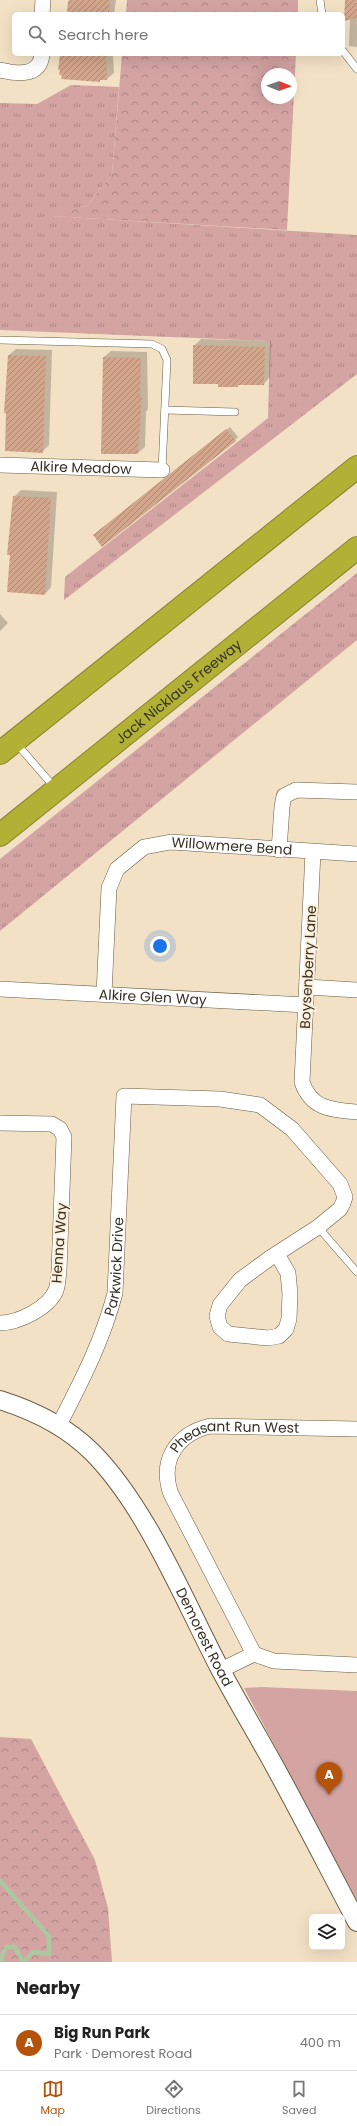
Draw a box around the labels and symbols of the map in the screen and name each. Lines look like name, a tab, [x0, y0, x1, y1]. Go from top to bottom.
north arrow	[261, 68, 297, 104]
street label: Alkire Meadow	[30, 456, 132, 479]
street label: Jack Nicklaus Freeway	[111, 635, 246, 748]
street label: Willowmere Bend	[171, 832, 293, 860]
street label: Boysenberry Lane	[295, 904, 321, 1029]
your location	[150, 936, 170, 956]
street label: Alkire Glen Way	[98, 984, 207, 1010]
street label: Henna Way	[46, 1202, 72, 1284]
street label: Parkwick Drive	[99, 1216, 128, 1319]
street label: Pheasant Run West	[165, 1416, 299, 1457]
street label: Demorest Road	[171, 1584, 238, 1690]
pin: A	[316, 1762, 342, 1795]

